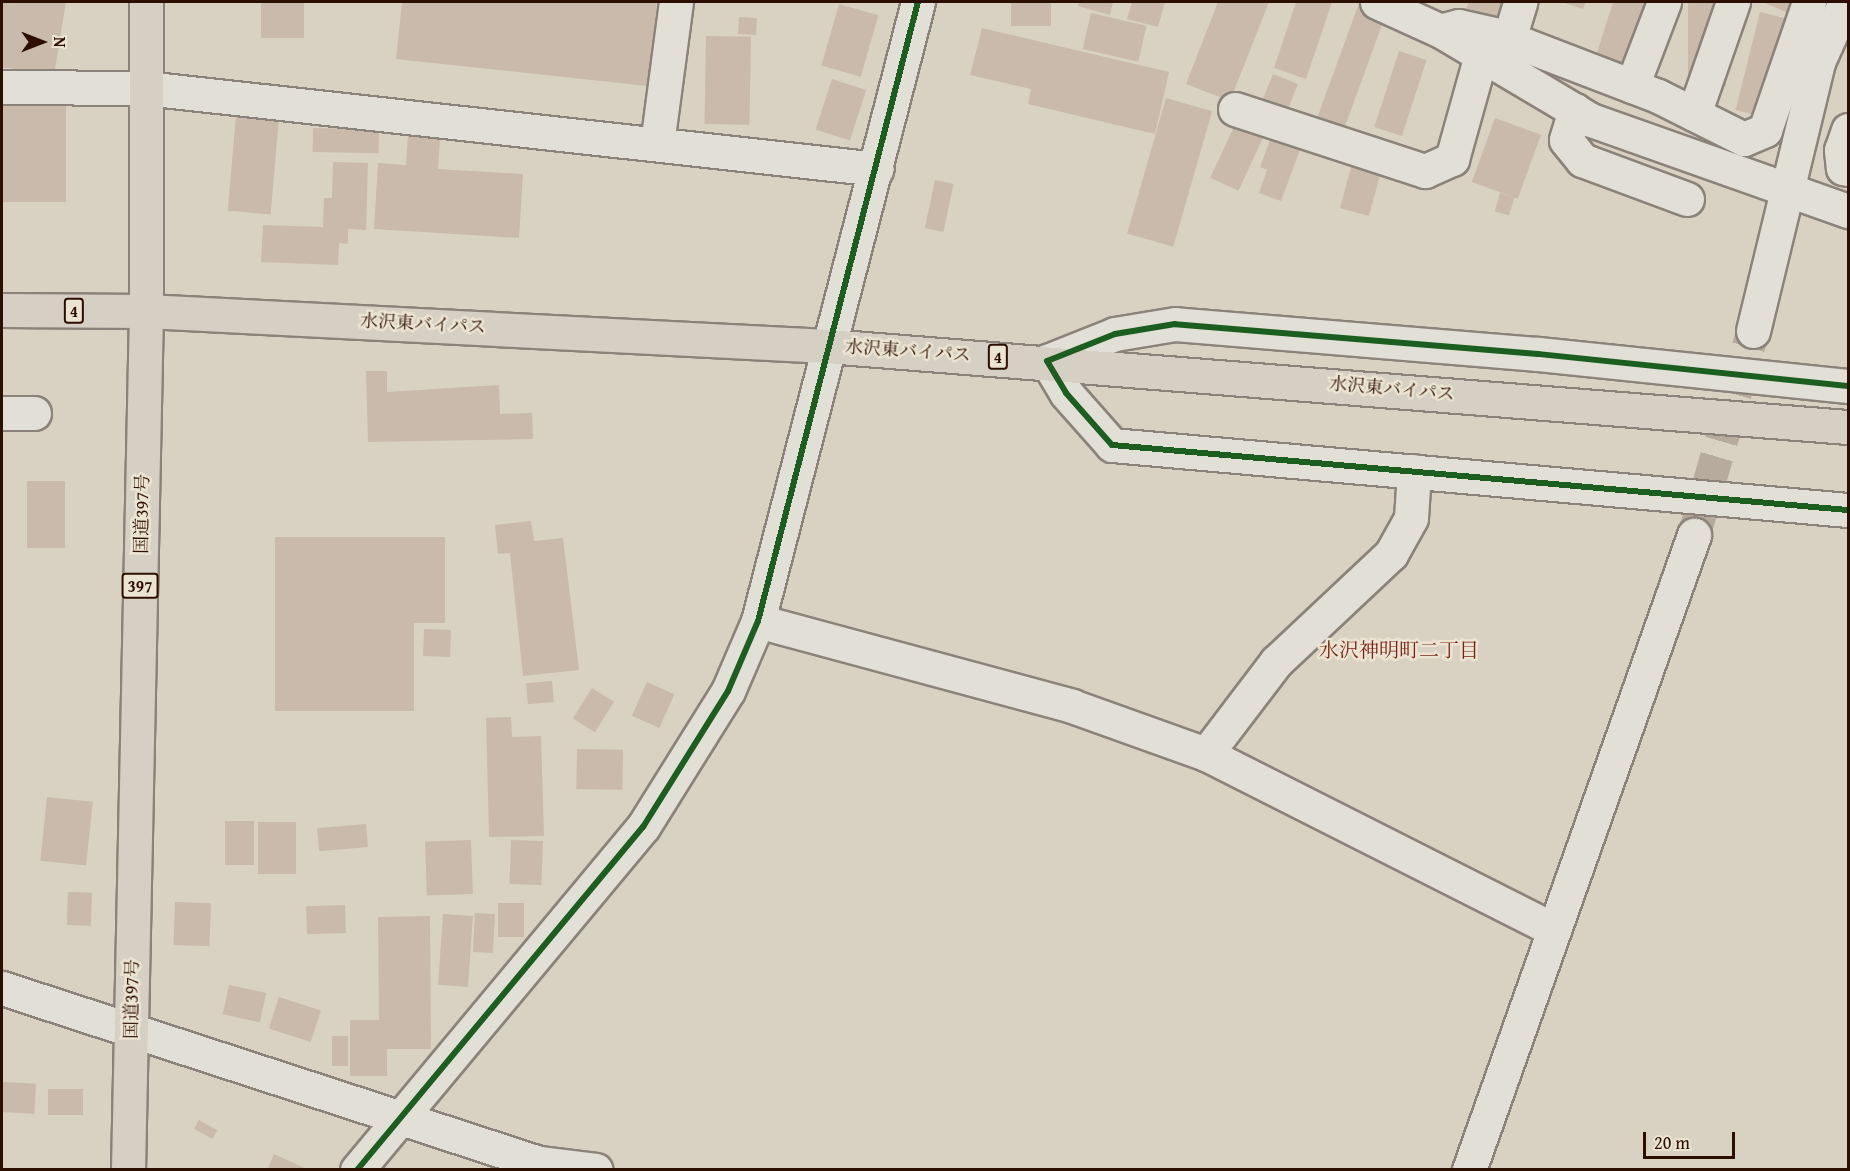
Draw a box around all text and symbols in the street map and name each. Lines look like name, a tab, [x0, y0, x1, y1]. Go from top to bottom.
north arrow	[12, 12, 72, 72]
text: N	[48, 37, 72, 47]
road number: 4	[64, 298, 84, 324]
street label: 水沢東バイパス	[360, 310, 486, 338]
street label: 水沢東バイパス	[844, 336, 972, 366]
road number: 4	[988, 344, 1008, 370]
street label: 水沢東バイパス	[1328, 373, 1456, 405]
street label: 国道397号	[131, 474, 153, 554]
road number: 397	[120, 573, 160, 599]
district label: 水沢神明町二丁目	[1319, 637, 1479, 661]
street label: 国道397号	[121, 959, 143, 1039]
scale bar	[1646, 1120, 1738, 1158]
text: 20 m	[1654, 1129, 1690, 1156]

